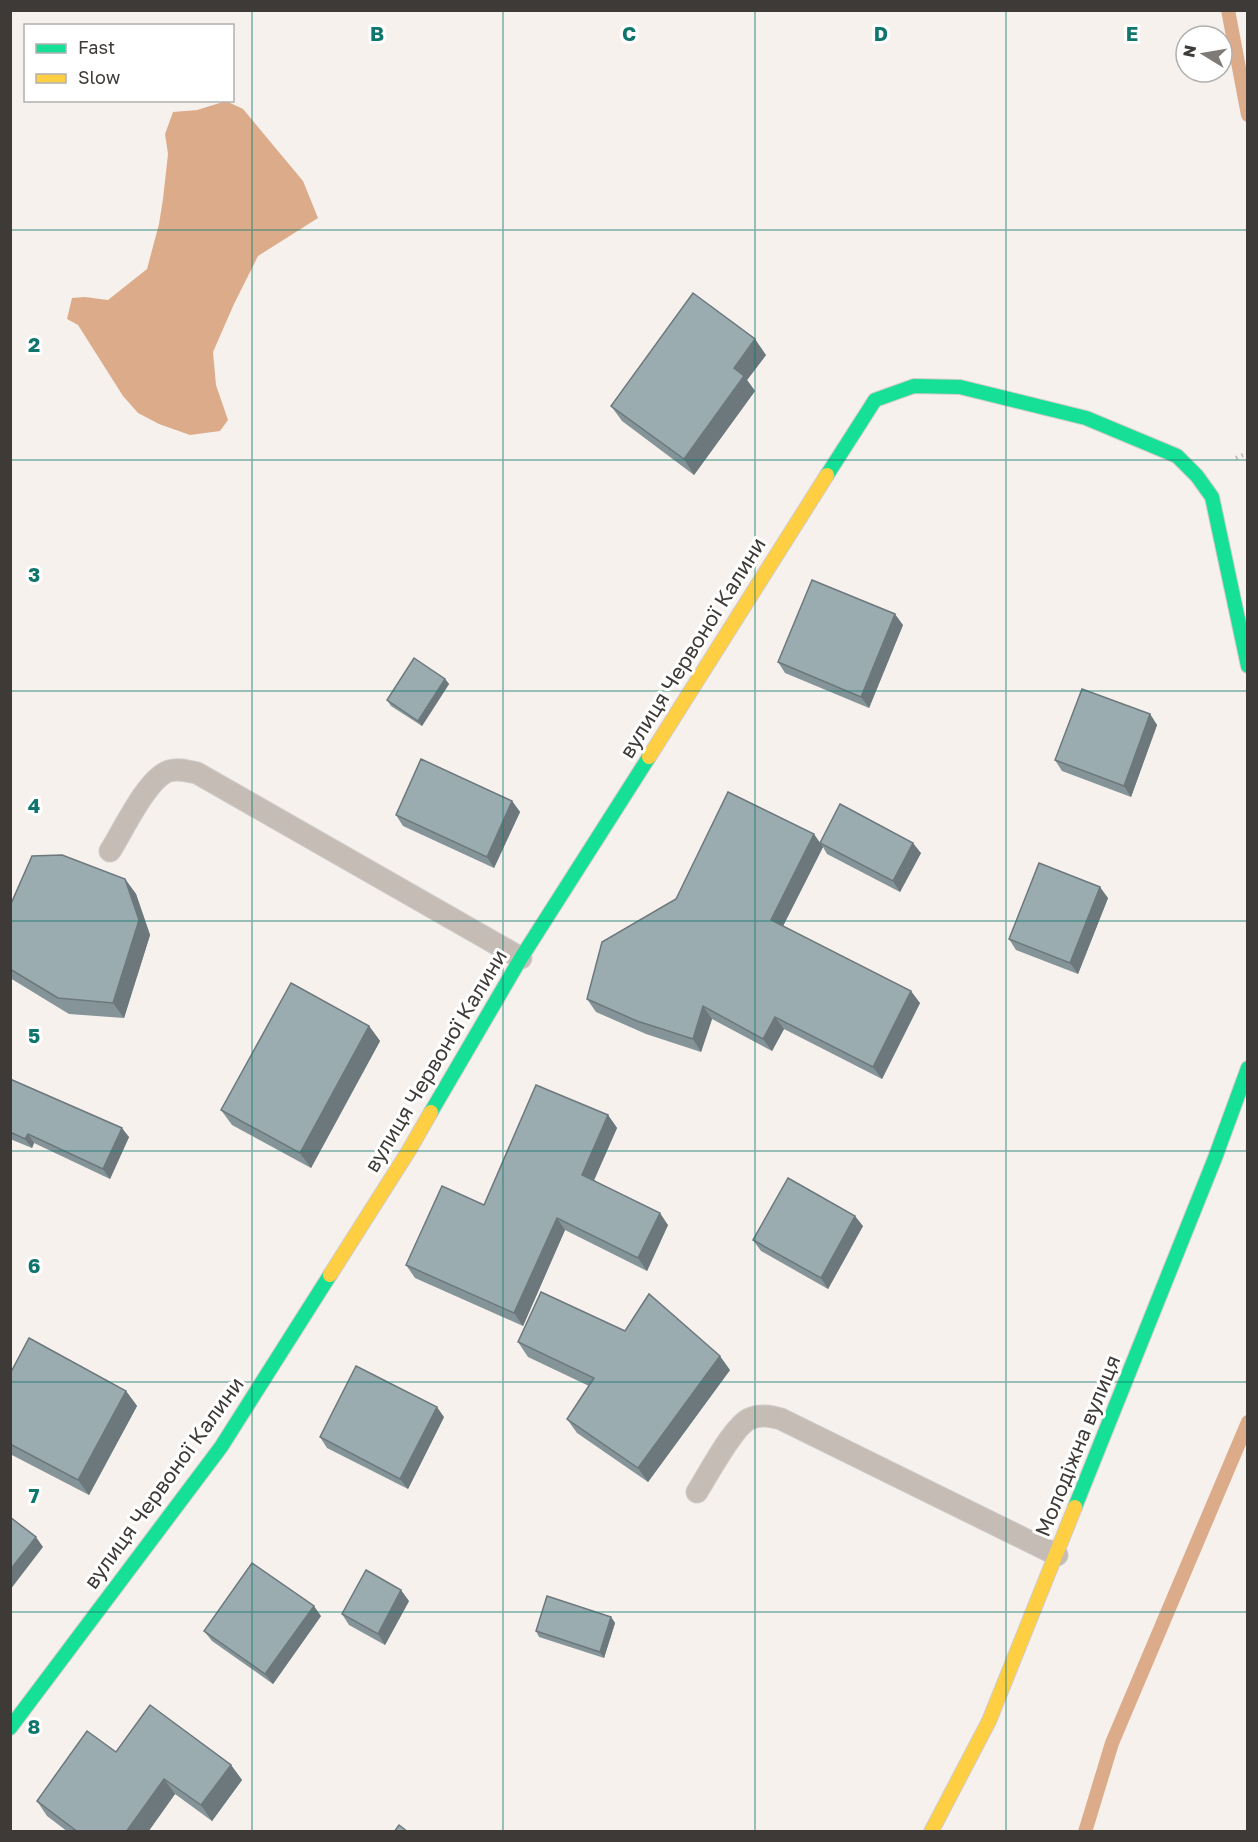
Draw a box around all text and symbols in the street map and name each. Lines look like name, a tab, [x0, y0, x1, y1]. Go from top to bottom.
text: B	[370, 21, 384, 45]
text: C	[622, 21, 636, 45]
text: D	[874, 21, 888, 45]
text: E	[1126, 21, 1138, 45]
legend	[24, 24, 234, 102]
north arrow	[1174, 24, 1234, 84]
text: Fast	[78, 36, 115, 58]
text: N	[1178, 43, 1200, 59]
text: Slow	[78, 66, 121, 88]
text: 2	[28, 332, 40, 356]
street label: вулиця Червоної Калини	[613, 532, 771, 763]
text: 3	[28, 562, 40, 586]
text: 4	[28, 793, 40, 817]
street label: вулиця Червоної Калини	[358, 944, 512, 1177]
text: 5	[28, 1023, 40, 1047]
text: 6	[28, 1253, 40, 1277]
street label: Молодіжна вулиця	[1029, 1351, 1125, 1540]
street label: вулиця Червоної Калини	[78, 1371, 249, 1593]
text: 7	[29, 1483, 40, 1507]
text: 8	[28, 1714, 40, 1738]

